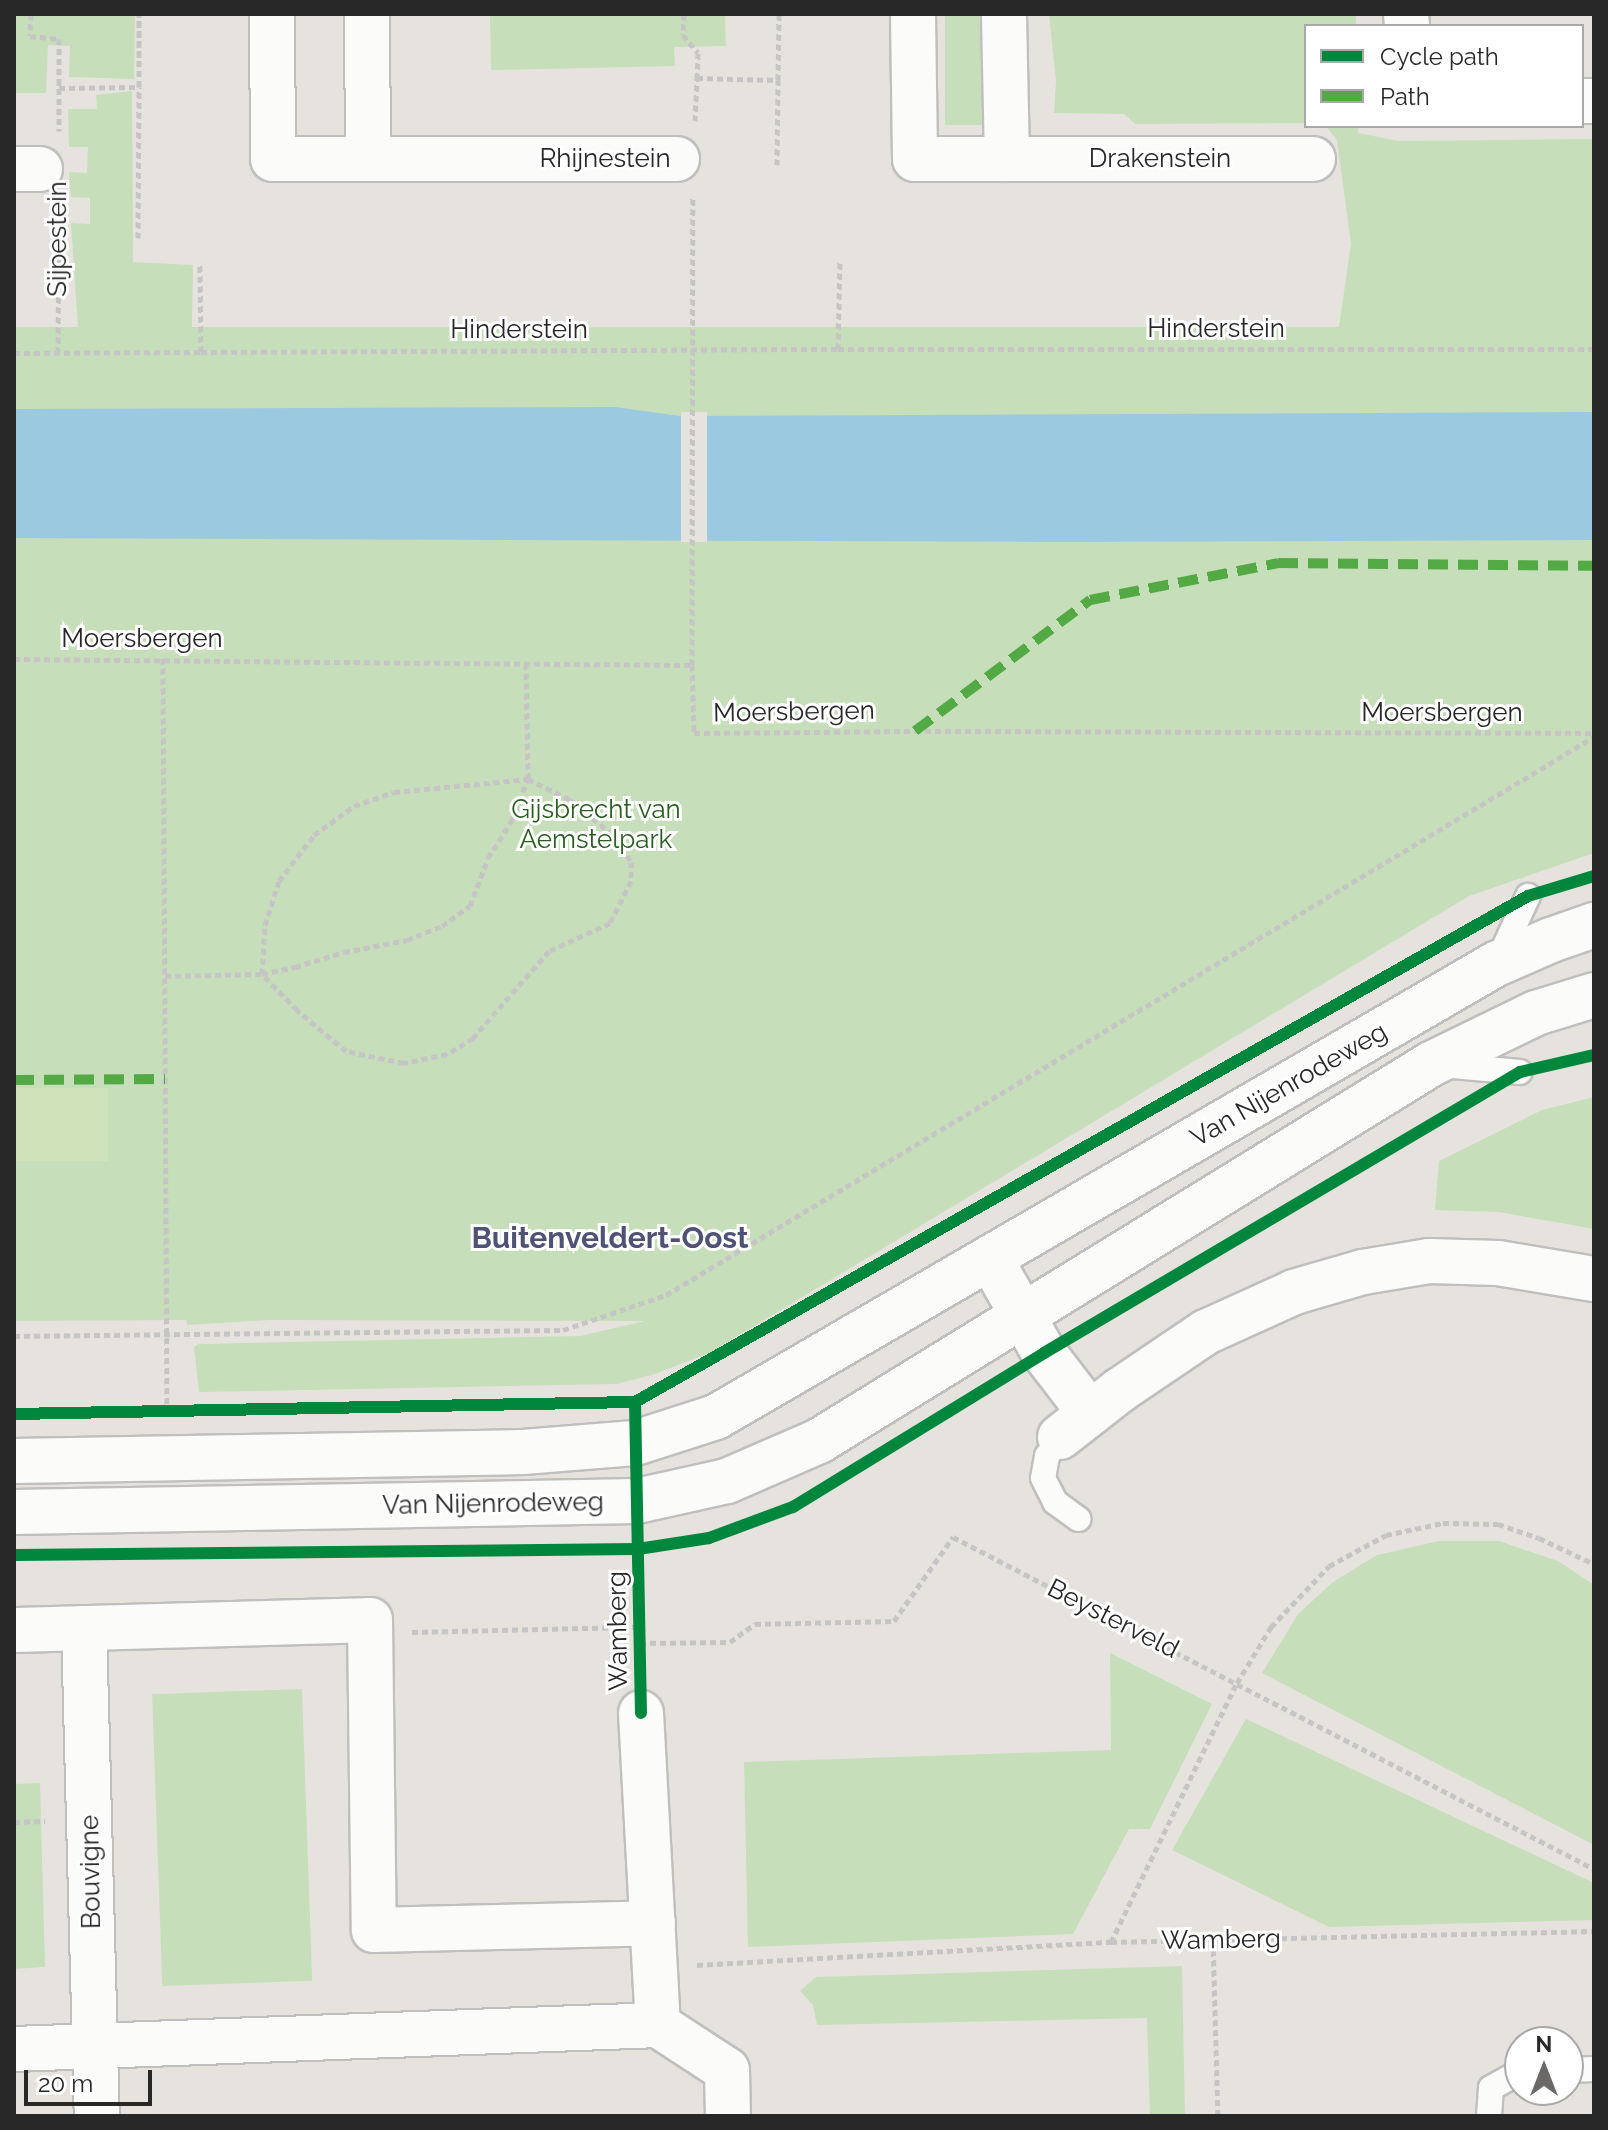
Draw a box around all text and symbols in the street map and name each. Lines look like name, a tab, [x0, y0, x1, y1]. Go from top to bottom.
legend	[1304, 24, 1584, 128]
text: Cycle path	[1380, 42, 1499, 71]
text: Path	[1380, 82, 1430, 111]
street label: Rhijnestein	[539, 143, 671, 175]
street label: Drakenstein	[1089, 143, 1231, 175]
street label: Sijpestein	[42, 181, 74, 297]
street label: Hinderstein	[1147, 313, 1285, 345]
street label: Hinderstein	[450, 314, 588, 346]
street label: Moersbergen	[61, 623, 223, 655]
street label: Moersbergen	[713, 695, 875, 729]
street label: Moersbergen	[1361, 697, 1523, 729]
park label: Gijsbrecht van Aemstelpark	[511, 794, 681, 856]
street label: Van Nijenrodeweg	[1185, 1016, 1393, 1154]
district label: Buitenveldert-Oost	[471, 1220, 749, 1256]
street label: Van Nijenrodeweg	[382, 1486, 604, 1522]
street label: Wamberg	[601, 1571, 635, 1691]
street label: Beysterveld	[1042, 1573, 1184, 1665]
street label: Bouvigne	[74, 1815, 108, 1929]
street label: Wamberg	[1161, 1923, 1281, 1957]
north arrow	[1504, 2026, 1584, 2106]
text: N	[1536, 2031, 1552, 2057]
scale bar	[28, 2054, 156, 2104]
text: 20 m	[38, 2069, 93, 2098]

